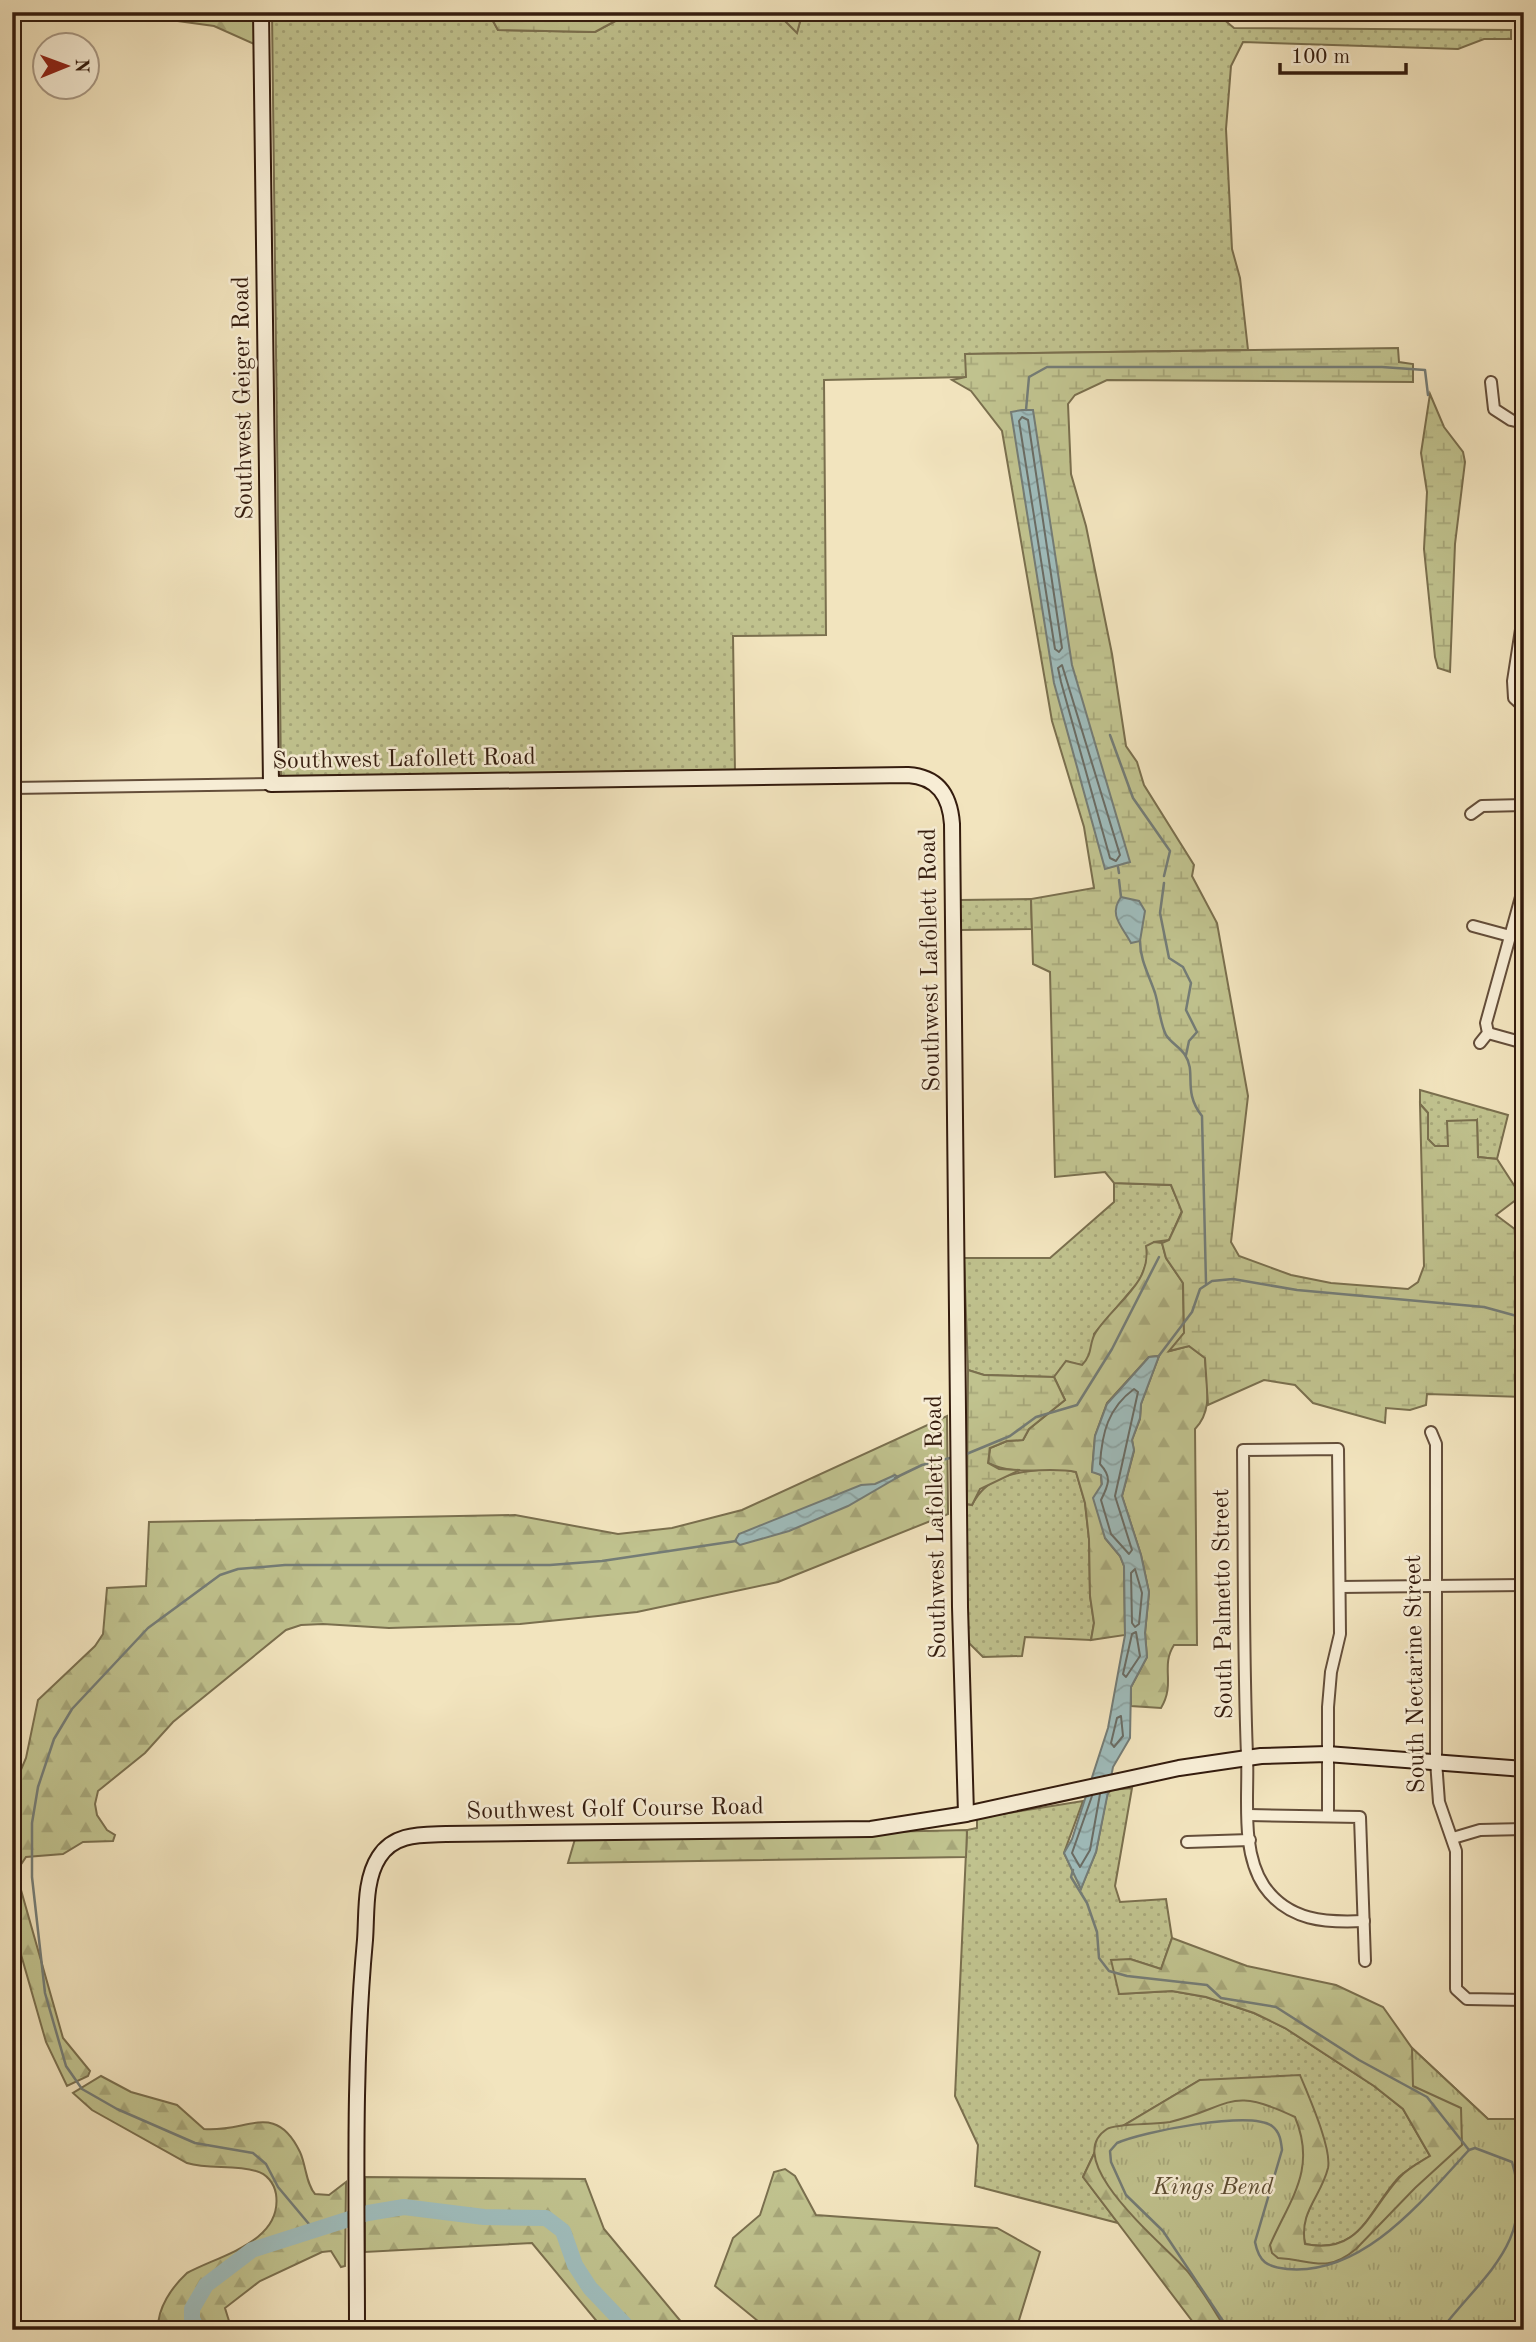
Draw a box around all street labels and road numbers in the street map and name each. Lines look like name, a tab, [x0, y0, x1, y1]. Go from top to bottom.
street label: Southwest Geiger Road	[230, 276, 258, 520]
street label: Southwest Lafollett Road	[272, 746, 536, 774]
street label: Southwest Lafollett Road	[917, 828, 945, 1092]
street label: Southwest Lafollett Road	[923, 1395, 951, 1659]
street label: South Palmetto Street	[1210, 1489, 1238, 1719]
street label: South Nectarine Street	[1402, 1554, 1430, 1794]
street label: Southwest Golf Course Road	[466, 1795, 764, 1825]

